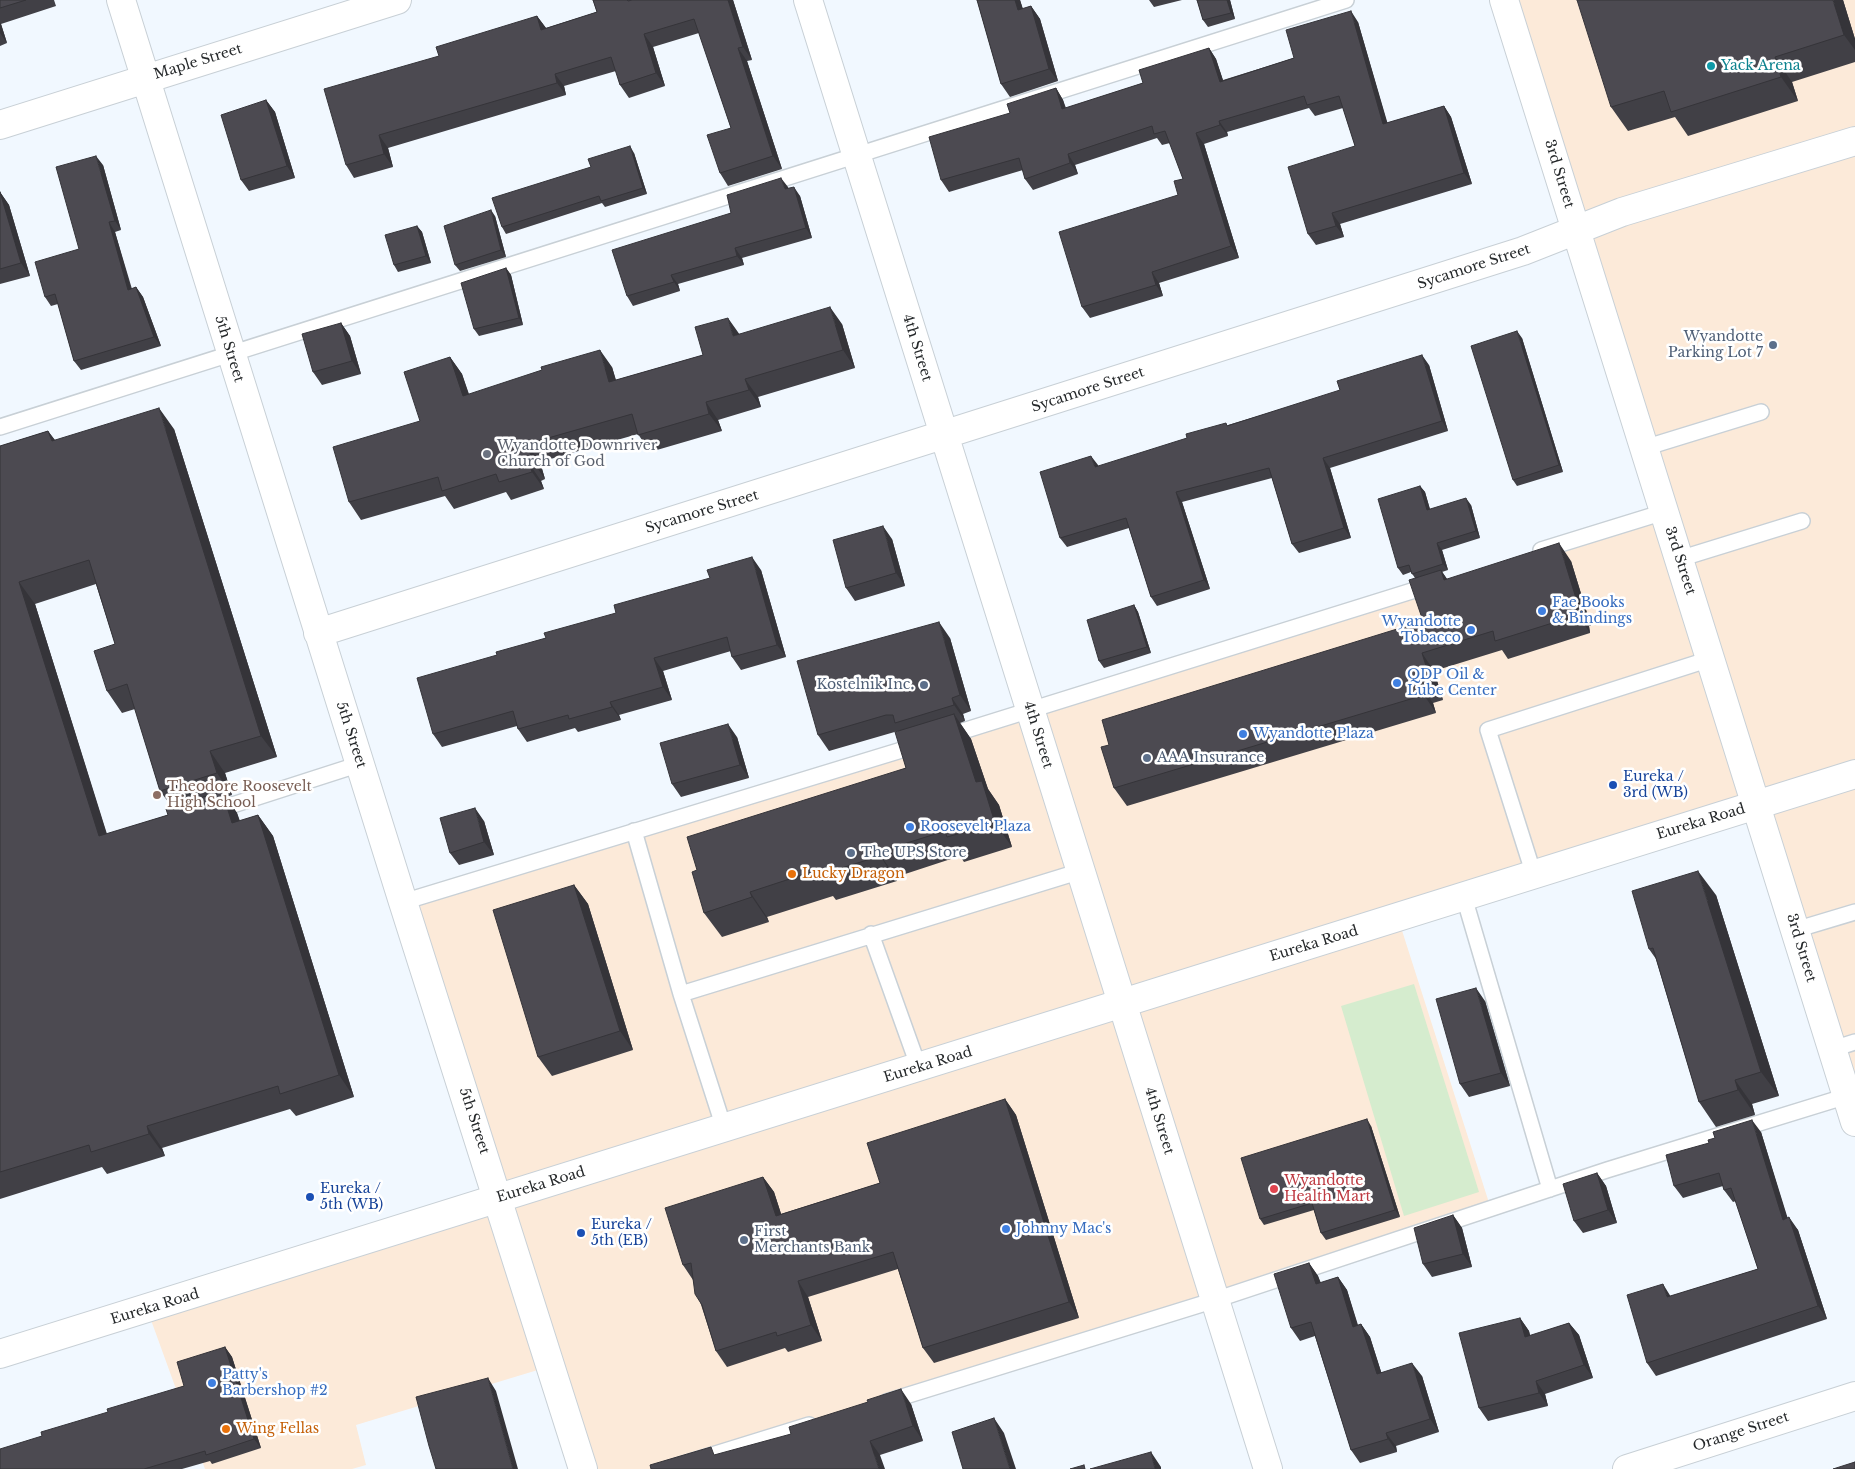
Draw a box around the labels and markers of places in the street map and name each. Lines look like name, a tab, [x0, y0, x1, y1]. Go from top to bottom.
place label: Yack Arena	[1721, 58, 1801, 74]
marker: Yack Arena	[1705, 60, 1717, 72]
place label: Wyandotte Parking Lot 7	[1668, 329, 1763, 362]
marker: Wyandotte Parking Lot 7	[1767, 339, 1779, 351]
place label: Wyandotte Downriver Church of God	[497, 438, 658, 471]
marker: Wyandotte Downriver Church of God	[481, 448, 493, 460]
place label: Fae Books & Bindings	[1552, 595, 1632, 628]
marker: Fae Books & Bindings	[1536, 605, 1548, 617]
place label: Wyandotte Tobacco	[1382, 614, 1461, 646]
marker: Wyandotte Tobacco	[1465, 624, 1477, 636]
place label: QDP Oil & Lube Center	[1407, 667, 1497, 700]
place label: Kostelnik Inc.	[816, 677, 914, 693]
marker: QDP Oil & Lube Center	[1391, 677, 1403, 689]
marker: Kostelnik Inc.	[918, 679, 930, 691]
place label: Wyandotte Plaza	[1253, 726, 1374, 742]
marker: Wyandotte Plaza	[1237, 728, 1249, 740]
place label: AAA Insurance	[1157, 750, 1264, 766]
marker: AAA Insurance	[1141, 752, 1153, 764]
place label: Eureka / 3rd (WB)	[1623, 769, 1688, 802]
place label: Theodore Roosevelt High School	[167, 779, 312, 812]
marker: Eureka / 3rd (WB)	[1607, 779, 1619, 791]
marker: Theodore Roosevelt High School	[151, 789, 163, 801]
place label: Roosevelt Plaza	[920, 819, 1031, 835]
marker: Roosevelt Plaza	[904, 821, 916, 833]
place label: The UPS Store	[861, 845, 967, 861]
marker: The UPS Store	[845, 847, 857, 859]
place label: Lucky Dragon	[802, 866, 905, 882]
marker: Lucky Dragon	[786, 868, 798, 880]
place label: Wyandotte Health Mart	[1284, 1173, 1371, 1206]
place label: Eureka / 5th (WB)	[320, 1181, 383, 1214]
marker: Wyandotte Health Mart	[1268, 1183, 1280, 1195]
marker: Eureka / 5th (WB)	[304, 1191, 316, 1203]
place label: Eureka / 5th (EB)	[591, 1217, 652, 1250]
place label: Johnny Mac's	[1016, 1221, 1111, 1237]
marker: Johnny Mac's	[1000, 1223, 1012, 1235]
place label: First Merchants Bank	[754, 1224, 870, 1256]
marker: Eureka / 5th (EB)	[575, 1227, 587, 1239]
marker: First Merchants Bank	[738, 1234, 750, 1246]
place label: Patty's Barbershop #2	[222, 1367, 328, 1400]
marker: Patty's Barbershop #2	[206, 1377, 218, 1389]
place label: Wing Fellas	[236, 1421, 319, 1437]
marker: Wing Fellas	[220, 1423, 232, 1435]

